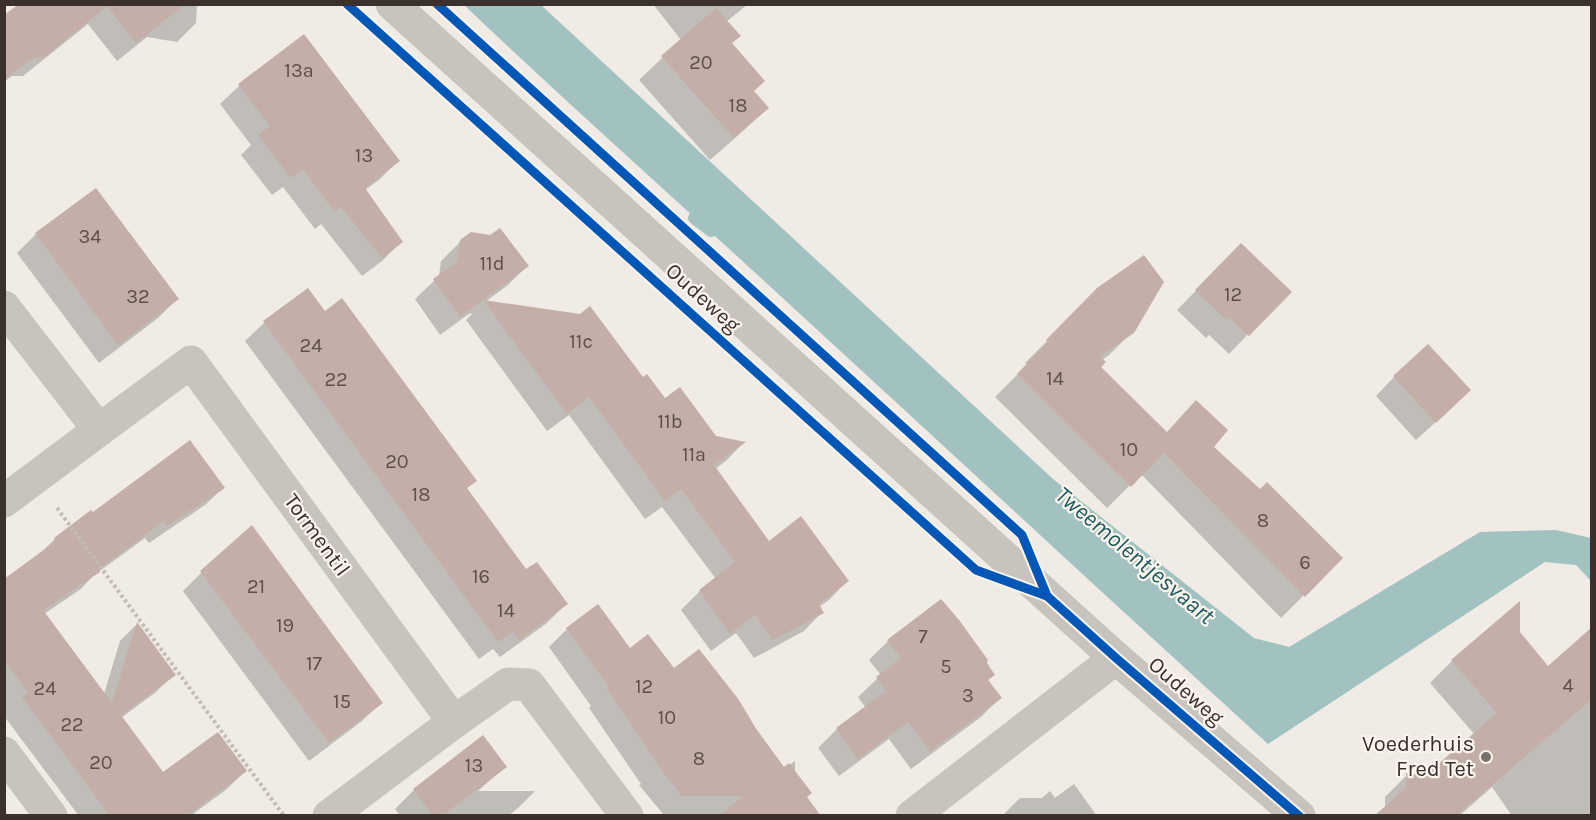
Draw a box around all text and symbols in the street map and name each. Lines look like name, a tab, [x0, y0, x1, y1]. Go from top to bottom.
house number: 20	[689, 51, 713, 74]
house number: 13a	[284, 59, 314, 82]
house number: 18	[729, 94, 747, 117]
house number: 13	[355, 144, 373, 167]
house number: 34	[79, 225, 101, 248]
house number: 11d	[479, 252, 505, 275]
street label: Oudeweg	[660, 258, 746, 339]
house number: 12	[1224, 283, 1242, 306]
house number: 32	[126, 285, 150, 308]
house number: 11c	[569, 330, 593, 353]
house number: 24	[300, 334, 322, 357]
house number: 14	[1046, 367, 1064, 390]
house number: 22	[324, 368, 348, 391]
house number: 11b	[657, 410, 683, 433]
house number: 10	[1120, 438, 1138, 461]
house number: 11a	[682, 443, 706, 466]
house number: 20	[385, 450, 409, 473]
water label: Tweemolentjesvaart	[1050, 480, 1221, 630]
house number: 18	[412, 483, 430, 506]
street label: Tormentil	[278, 489, 356, 581]
house number: 8	[1257, 509, 1269, 532]
house number: 6	[1299, 551, 1311, 574]
house number: 16	[472, 565, 490, 588]
house number: 21	[247, 575, 265, 598]
house number: 14	[497, 599, 515, 622]
house number: 19	[276, 614, 294, 637]
house number: 7	[918, 625, 928, 648]
street label: Oudeweg	[1143, 651, 1229, 731]
house number: 17	[306, 652, 323, 675]
house number: 5	[940, 655, 952, 678]
house number: 4	[1562, 674, 1574, 697]
house number: 12	[635, 675, 653, 698]
house number: 24	[34, 677, 56, 700]
house number: 3	[962, 684, 974, 707]
house number: 15	[333, 690, 351, 713]
house number: 10	[658, 706, 676, 729]
house number: 22	[60, 713, 84, 736]
place label: Voederhuis Fred Tet	[1362, 731, 1474, 782]
house number: 8	[693, 747, 705, 770]
marker: Voederhuis Fred Tet	[1479, 750, 1493, 764]
house number: 20	[89, 751, 113, 774]
house number: 13	[465, 754, 483, 777]

